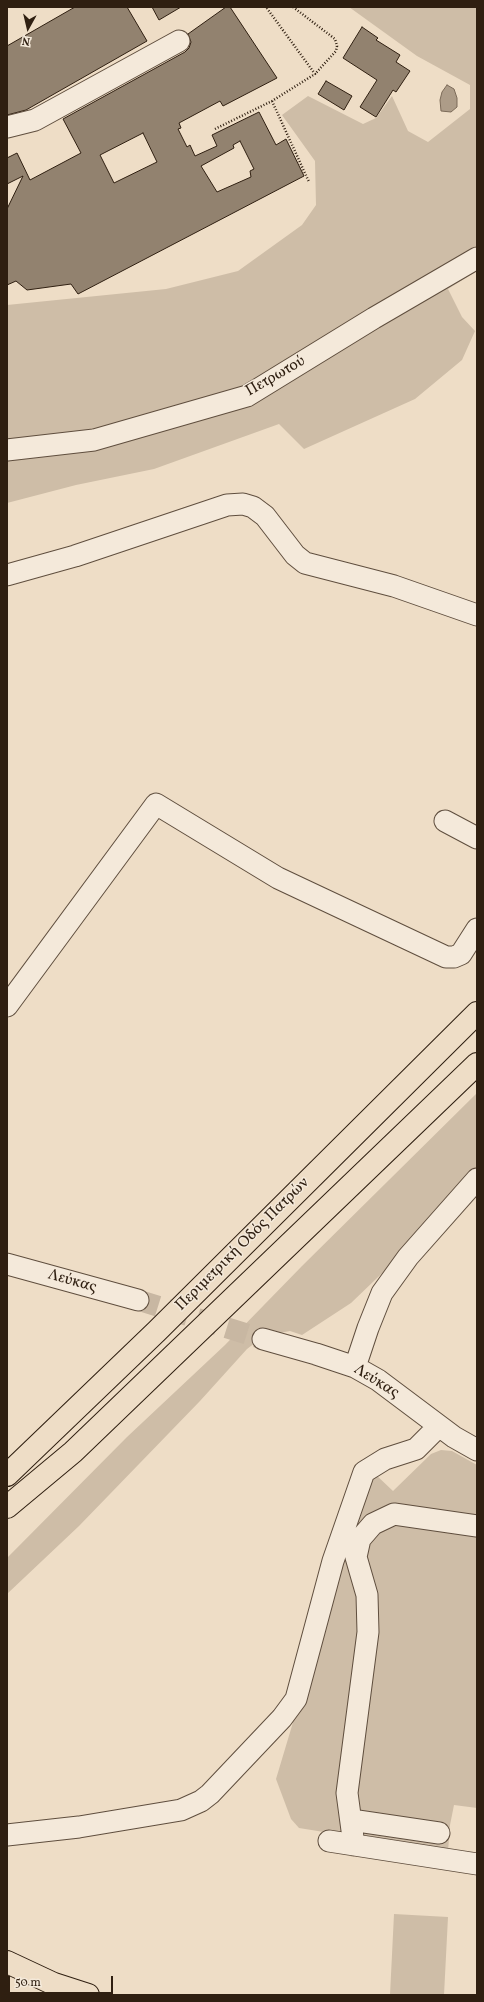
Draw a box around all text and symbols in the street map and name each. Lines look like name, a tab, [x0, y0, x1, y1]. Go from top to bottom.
north arrow	[8, 8, 48, 48]
text: N	[21, 32, 31, 48]
street label: Πετρωτού	[243, 352, 309, 402]
street label: Περιμετρική Οδός Πατρών	[172, 1174, 314, 1316]
street label: Λεύκας	[45, 1266, 99, 1298]
street label: Λεύκας	[350, 1361, 402, 1403]
scale bar	[10, 1968, 115, 1994]
text: 50 m	[15, 1975, 41, 1991]

